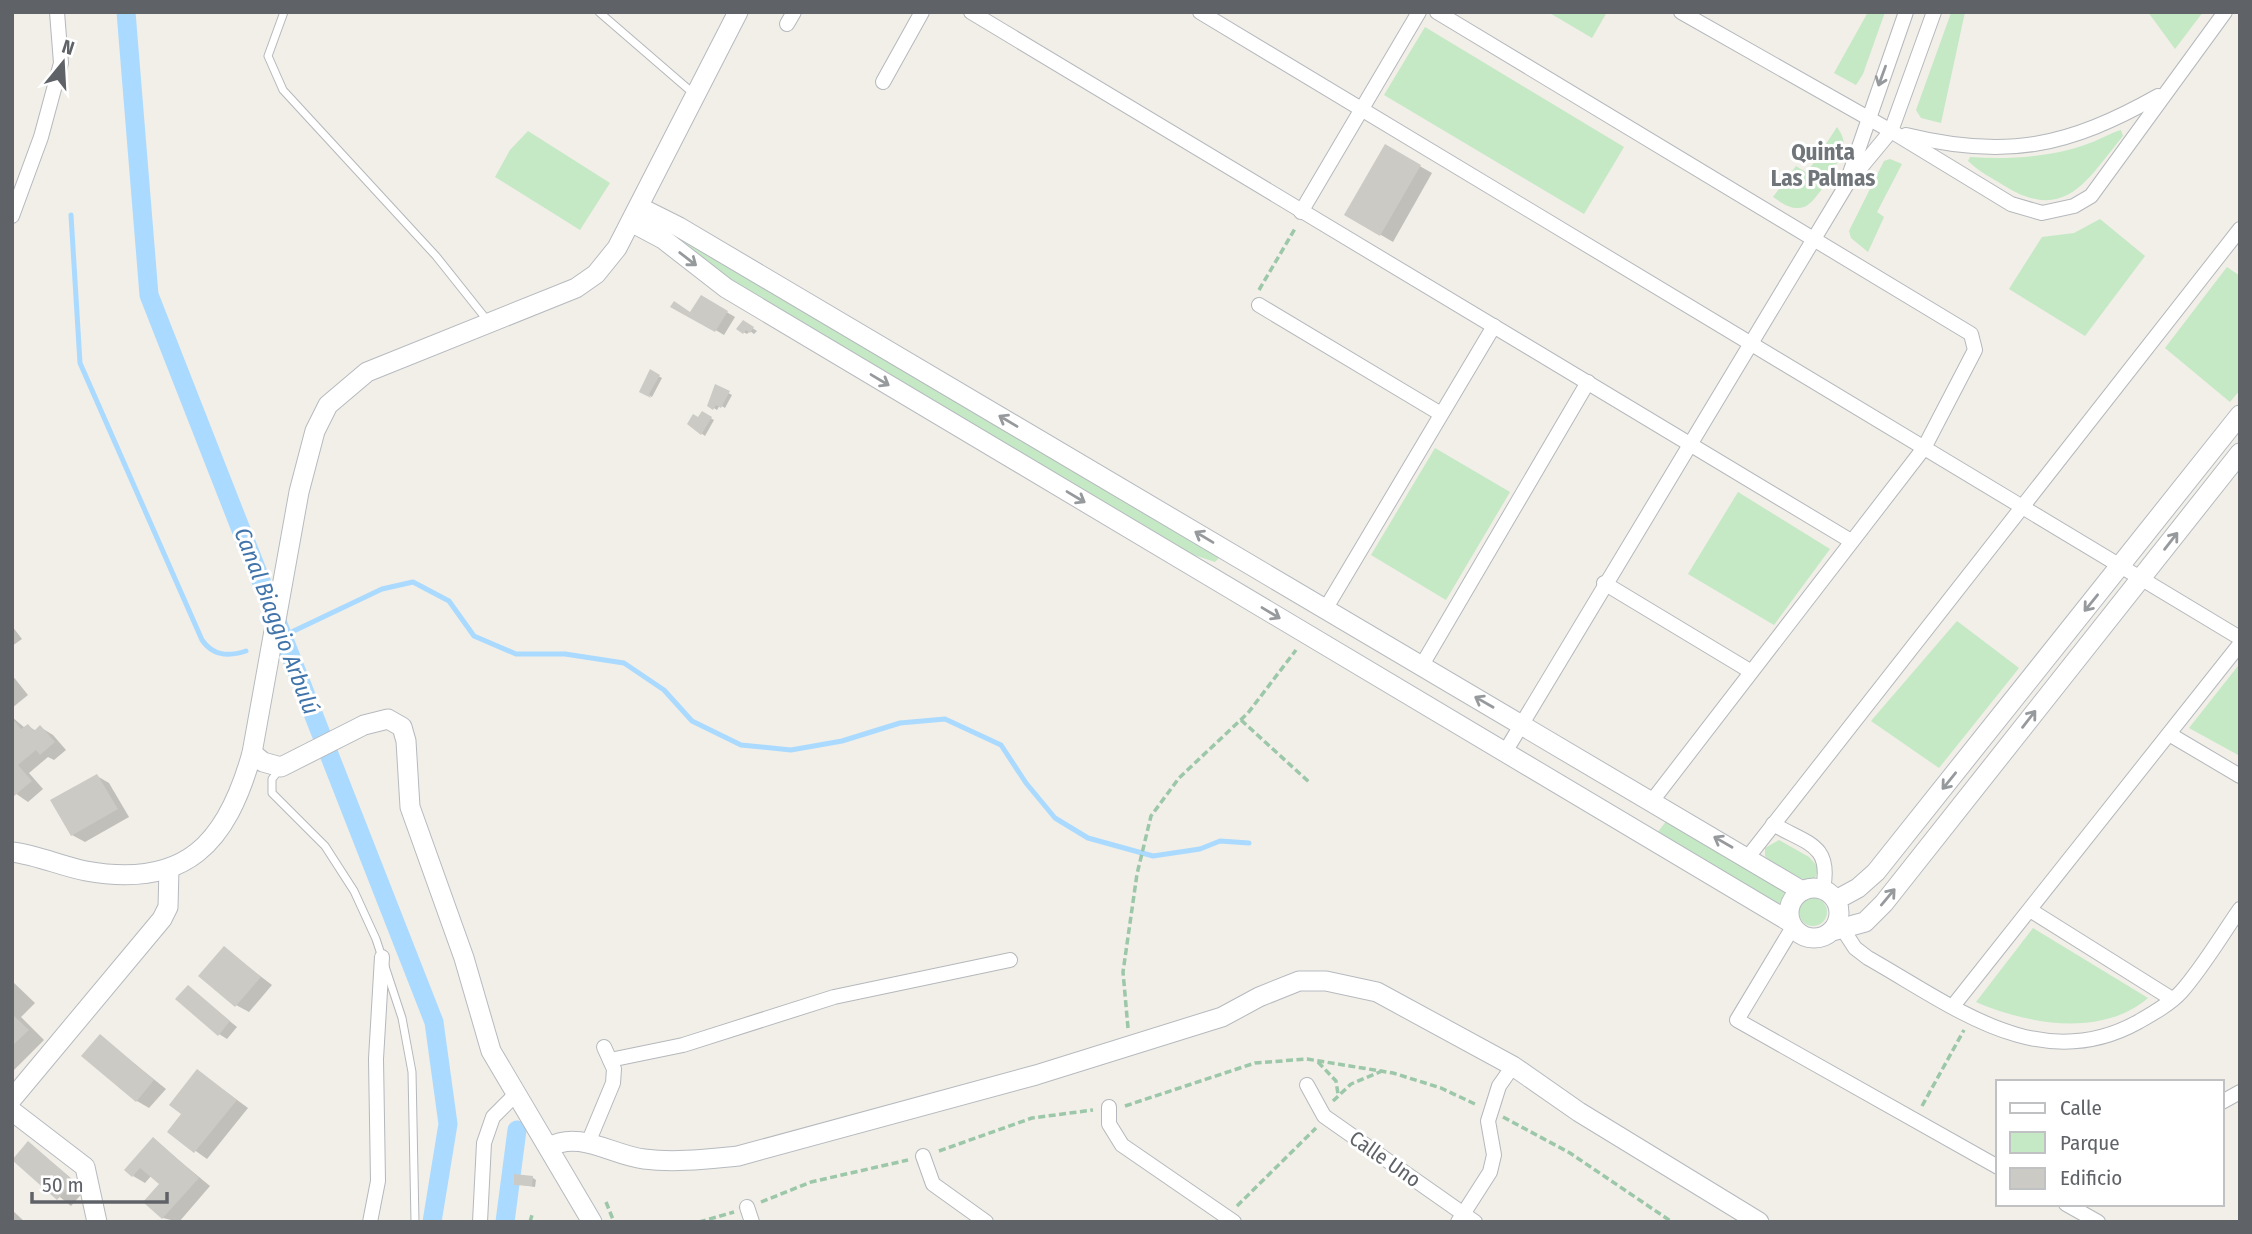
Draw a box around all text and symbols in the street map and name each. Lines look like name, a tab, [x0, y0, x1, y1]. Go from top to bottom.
north arrow	[28, 28, 98, 98]
text: N	[59, 35, 77, 60]
one-way arrow	[1875, 65, 1888, 87]
district label: Quinta Las Palmas	[1771, 138, 1875, 192]
one-way arrow	[679, 251, 697, 266]
one-way arrow	[870, 373, 890, 387]
one-way arrow	[999, 414, 1019, 428]
one-way arrow	[1065, 490, 1085, 504]
water label: Canal Biaggio Arbulú	[228, 524, 326, 718]
one-way arrow	[1195, 529, 1215, 543]
one-way arrow	[2163, 532, 2178, 550]
one-way arrow	[2083, 593, 2098, 612]
one-way arrow	[1261, 606, 1281, 620]
one-way arrow	[1475, 695, 1495, 709]
one-way arrow	[2022, 711, 2037, 729]
one-way arrow	[1941, 771, 1956, 789]
one-way arrow	[1713, 835, 1733, 849]
one-way arrow	[1880, 889, 1896, 907]
legend	[1996, 1080, 2224, 1206]
text: Calle	[2060, 1095, 2102, 1121]
street label: Calle Uno	[1344, 1125, 1426, 1193]
text: Parque	[2060, 1130, 2120, 1156]
scale bar	[32, 1160, 166, 1204]
text: Edificio	[2060, 1165, 2122, 1191]
text: 50 m	[42, 1172, 84, 1198]

